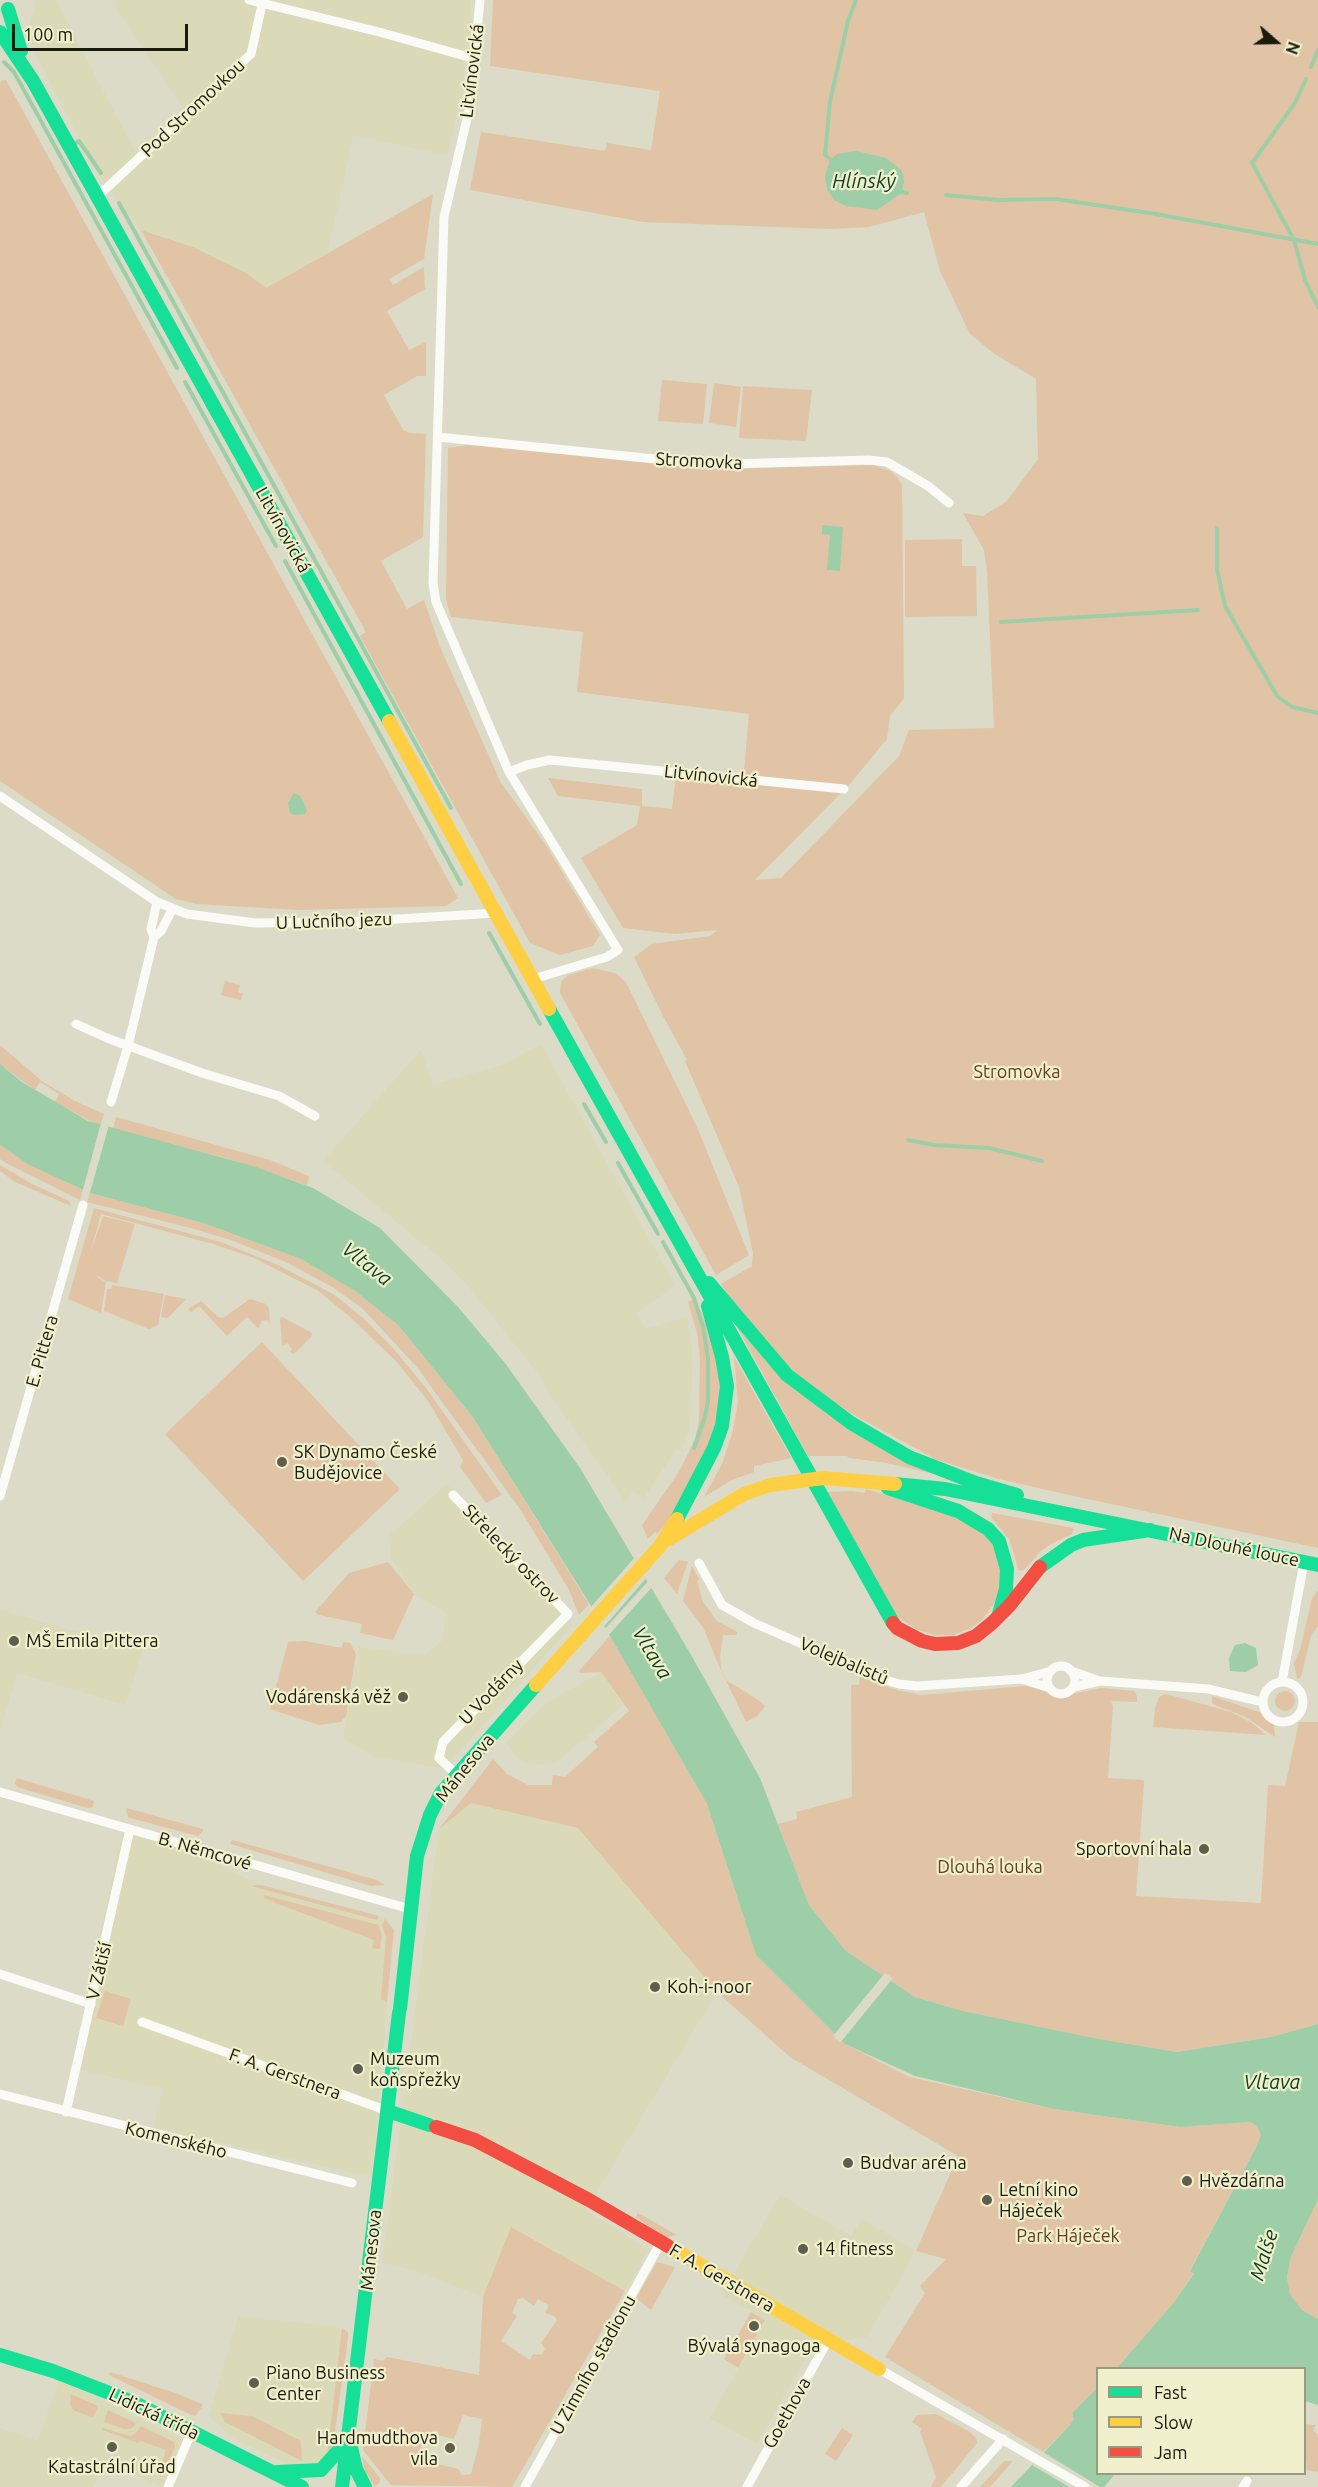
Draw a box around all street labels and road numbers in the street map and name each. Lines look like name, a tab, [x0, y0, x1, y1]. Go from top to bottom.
street label: Litvínovická	[456, 23, 488, 119]
street label: Pod Stromovkou	[137, 54, 249, 162]
street label: Stromovka	[655, 448, 743, 474]
street label: Litvínovická	[251, 483, 315, 577]
street label: Litvínovická	[663, 760, 759, 792]
street label: U Lučního jezu	[275, 908, 393, 934]
street label: E. Pittera	[21, 1312, 63, 1390]
street label: Střelecký ostrov	[458, 1500, 564, 1608]
street label: Na Dlouhé louce	[1167, 1523, 1301, 1571]
street label: Volejbalistů	[796, 1633, 892, 1689]
street label: U Vodárny	[454, 1655, 528, 1729]
street label: Mánesova	[431, 1730, 499, 1806]
street label: B. Němcové	[156, 1827, 254, 1875]
street label: V Zátiší	[82, 1940, 116, 2002]
street label: F. A. Gerstnera	[226, 2044, 344, 2104]
street label: Komenského	[123, 2117, 229, 2163]
street label: Mánesova	[356, 2208, 386, 2292]
street label: F. A. Gerstnera	[666, 2239, 778, 2317]
street label: U Zimního stadionu	[546, 2291, 640, 2439]
street label: Goethova	[759, 2374, 815, 2452]
street label: Lidická třída	[105, 2384, 203, 2444]

